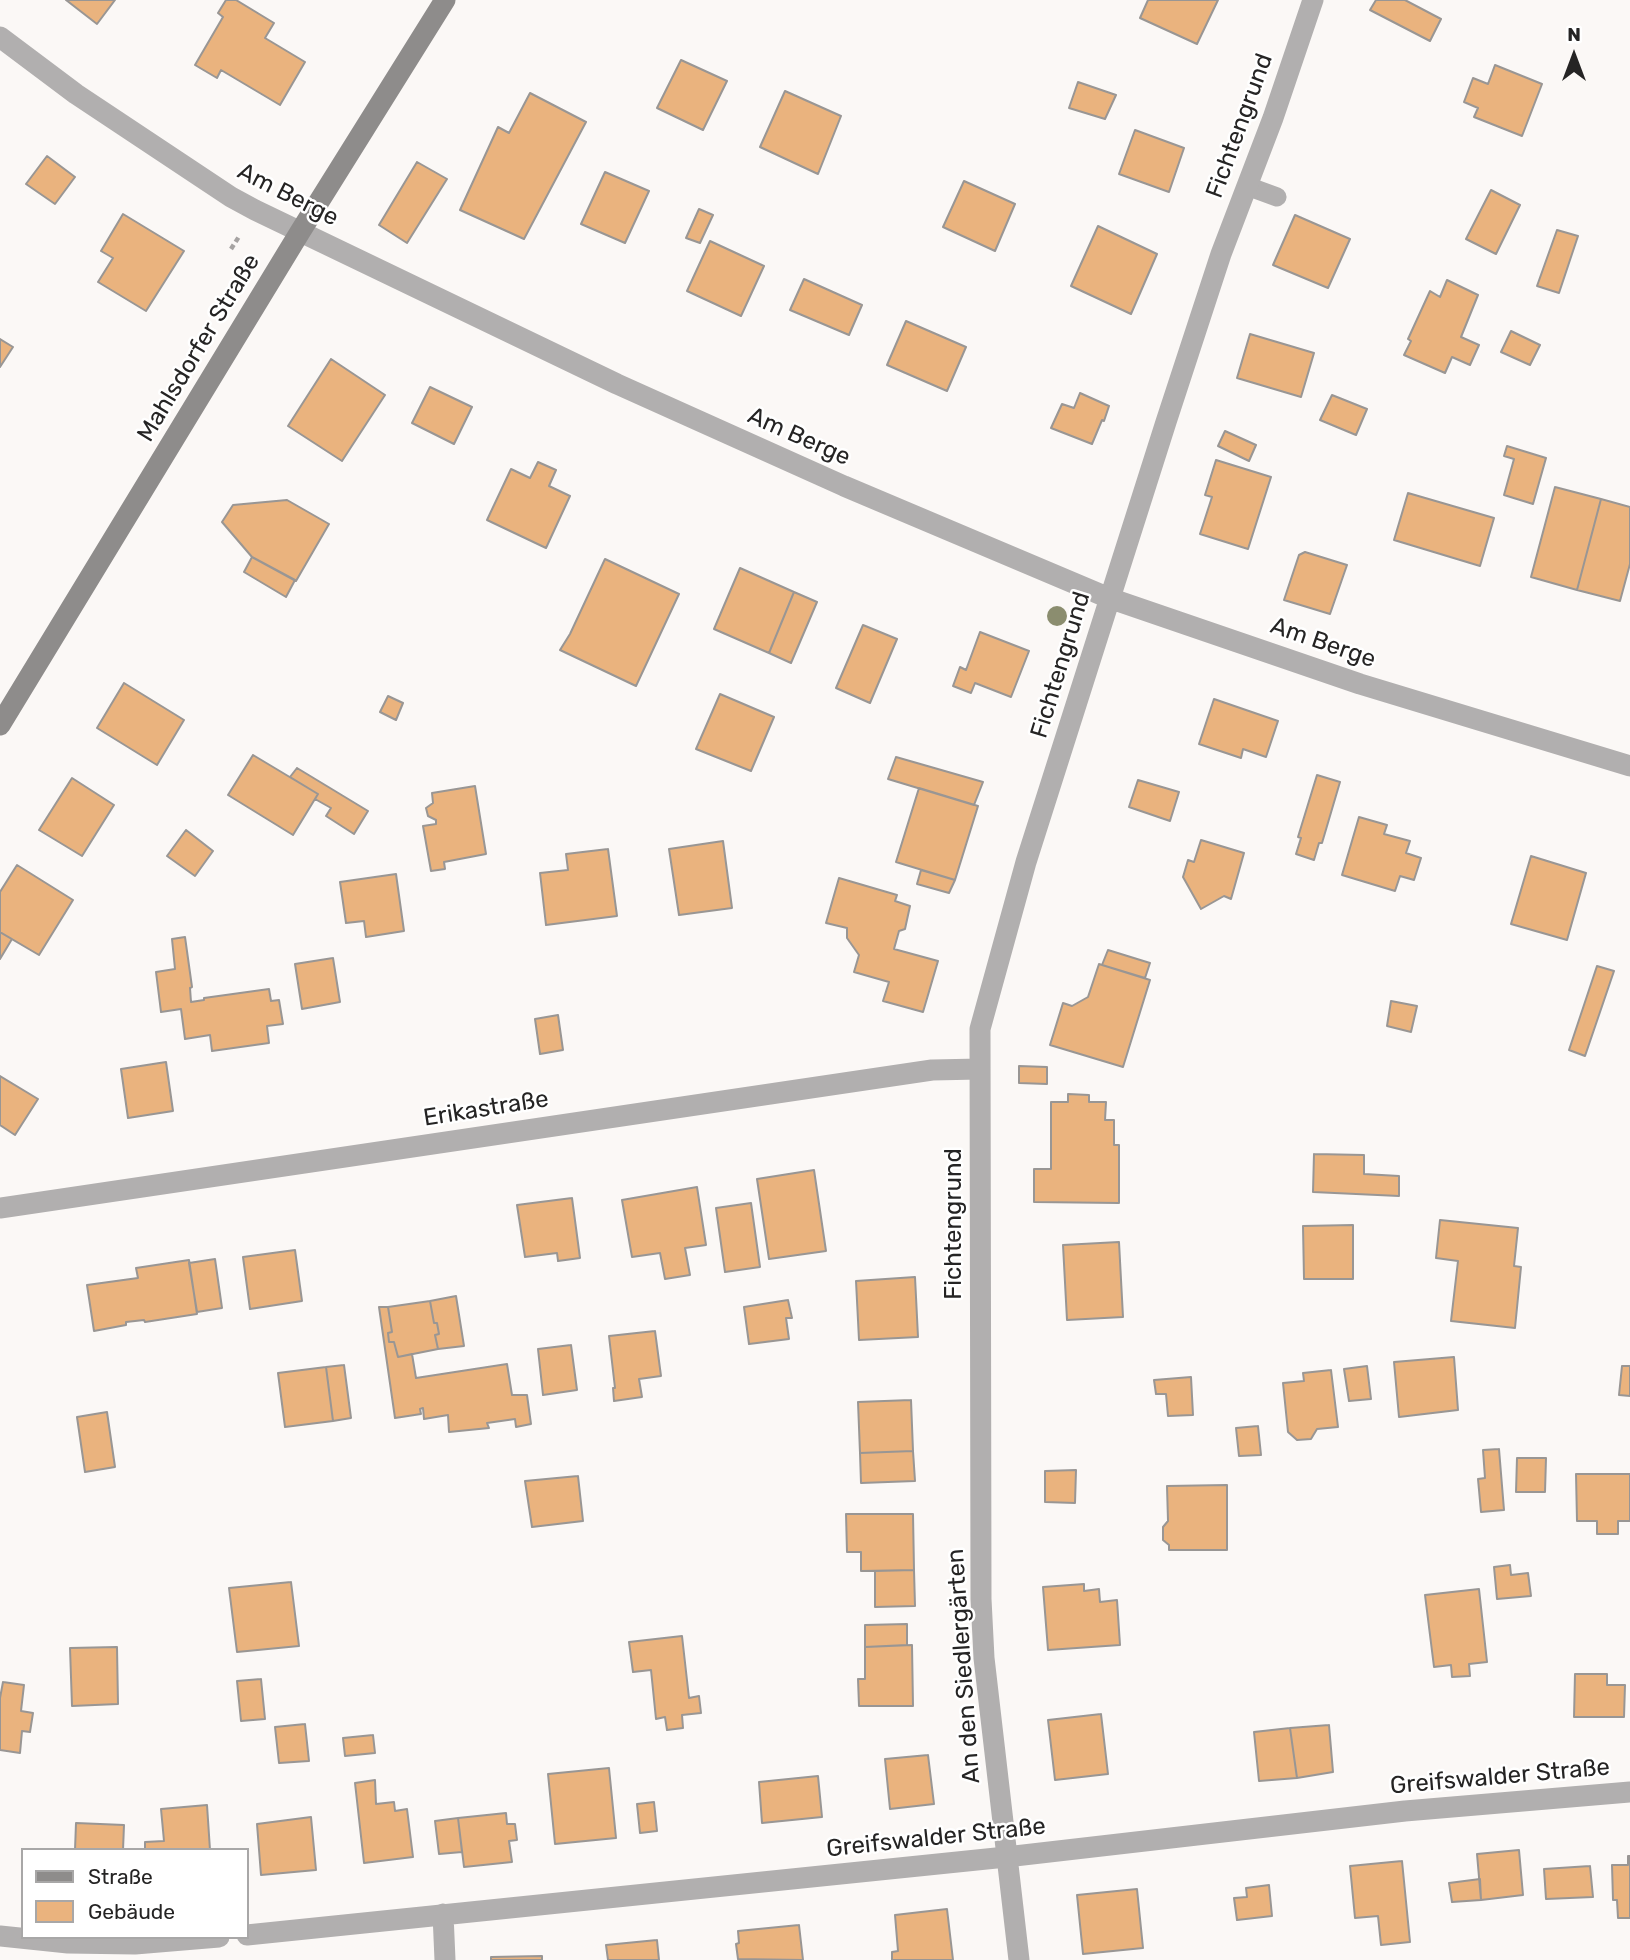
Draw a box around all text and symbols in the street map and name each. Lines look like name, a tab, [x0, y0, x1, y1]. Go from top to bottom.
north arrow	[1539, 21, 1609, 91]
text: N	[1567, 23, 1581, 46]
street label: Fichtengrund	[1201, 50, 1279, 202]
street label: Am Berge	[233, 157, 343, 233]
street label: Mahlsdorfer Straße	[132, 249, 266, 447]
street label: Am Berge	[743, 402, 855, 472]
street label: Fichtengrund	[1025, 588, 1097, 742]
street label: Am Berge	[1267, 612, 1379, 674]
street label: Erikastraße	[421, 1085, 551, 1133]
street label: Fichtengrund	[940, 1148, 968, 1300]
street label: An den Siedlergärten	[941, 1548, 987, 1784]
street label: Greifswalder Straße	[1389, 1753, 1611, 1801]
street label: Greifswalder Straße	[825, 1812, 1047, 1864]
legend	[21, 1848, 248, 1939]
text: Straße	[88, 1864, 153, 1889]
text: Gebäude	[88, 1899, 175, 1924]

